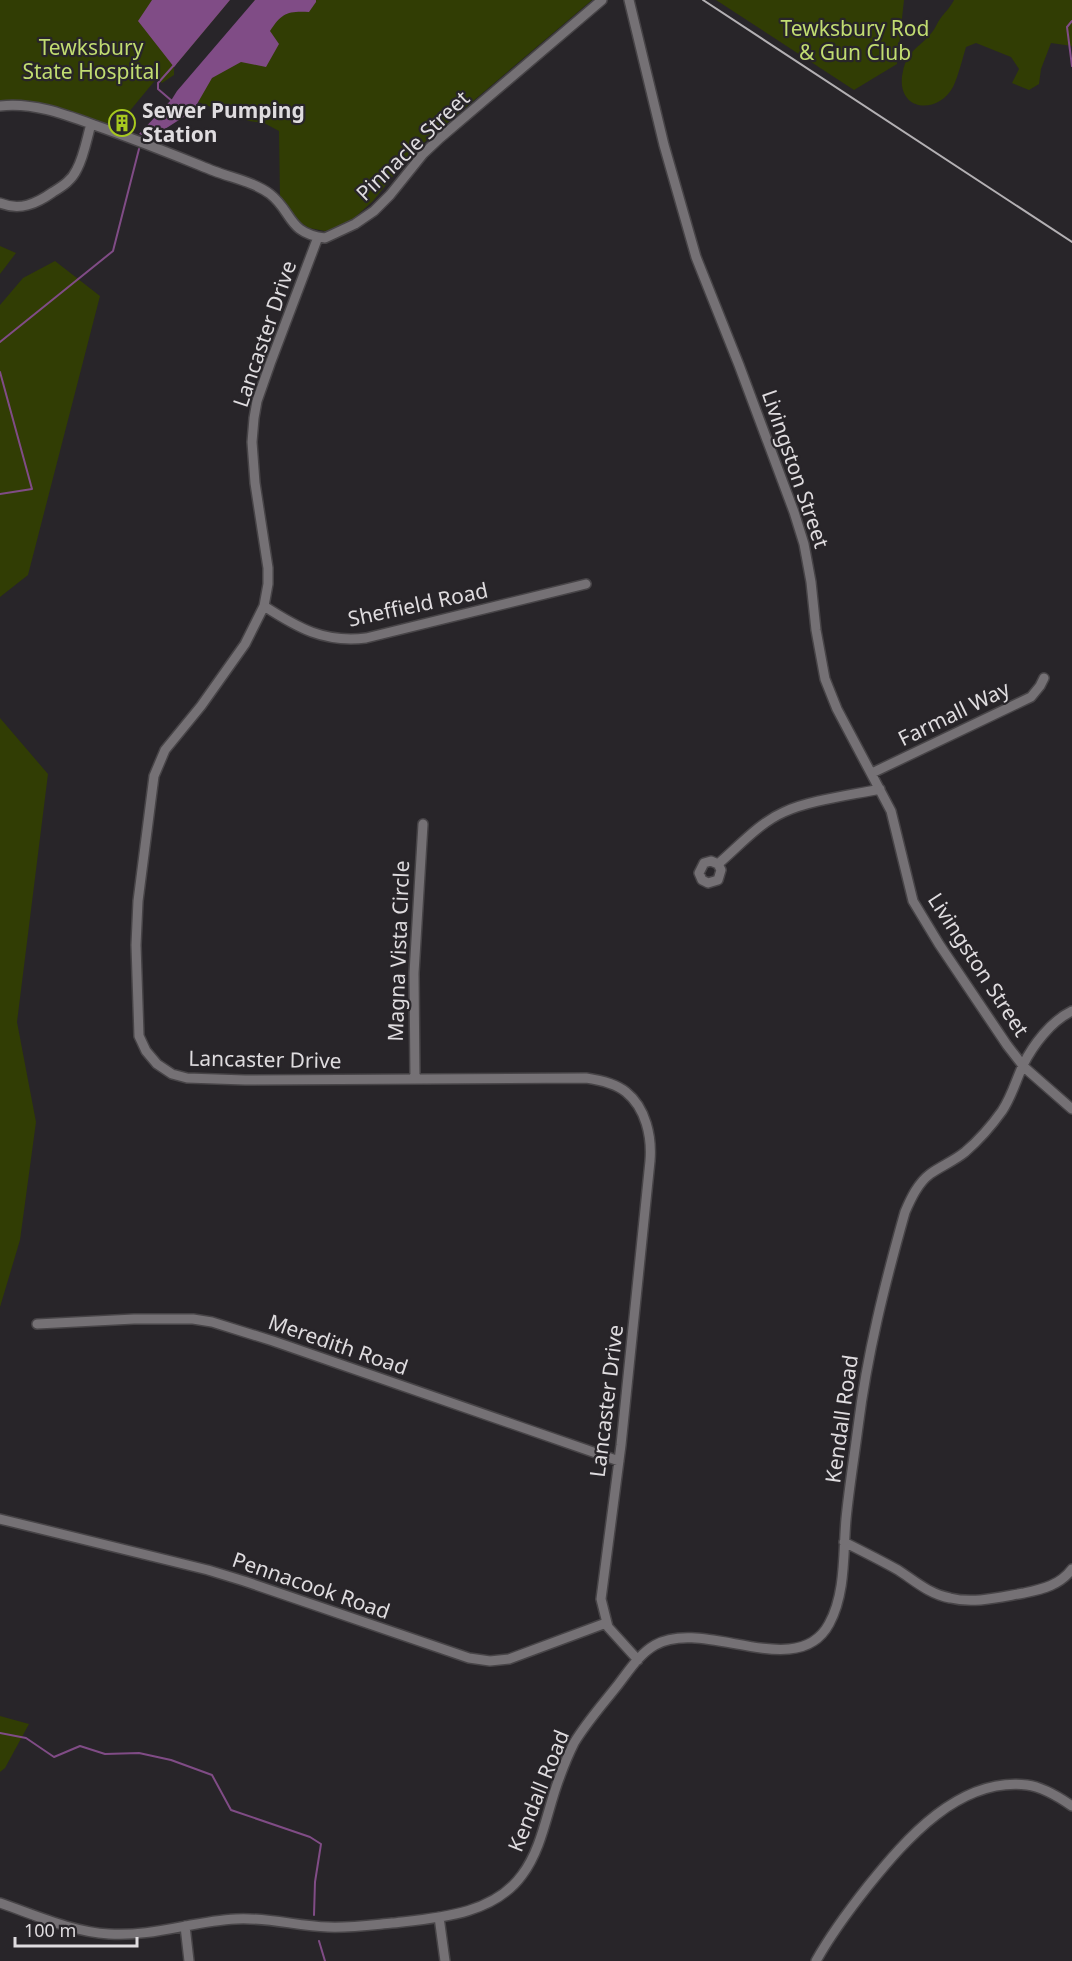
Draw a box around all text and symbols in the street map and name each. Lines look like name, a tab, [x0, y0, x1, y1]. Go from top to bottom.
park label: Tewksbury Rod & Gun Club	[781, 14, 929, 66]
park label: Tewksbury State Hospital	[22, 33, 160, 85]
street label: Pinnacle Street	[350, 84, 475, 207]
place label: Sewer Pumping Station	[142, 96, 305, 148]
building icon: Sewer Pumping Station	[107, 108, 137, 138]
street label: Lancaster Drive	[226, 257, 302, 411]
street label: Livingston Street	[756, 386, 836, 552]
street label: Sheffield Road	[345, 576, 490, 633]
street label: Farmall Way	[893, 674, 1014, 752]
street label: Magna Vista Circle	[381, 860, 415, 1042]
street label: Livingston Street	[922, 887, 1036, 1042]
street label: Lancaster Drive	[188, 1044, 342, 1074]
street label: Meredith Road	[265, 1307, 412, 1381]
street label: Lancaster Drive	[583, 1323, 629, 1479]
street label: Kendall Road	[818, 1353, 864, 1485]
street label: Pennacook Road	[229, 1545, 394, 1625]
street label: Kendall Road	[501, 1725, 575, 1856]
scale bar	[15, 1910, 136, 1948]
text: 100 m	[24, 1918, 76, 1942]

